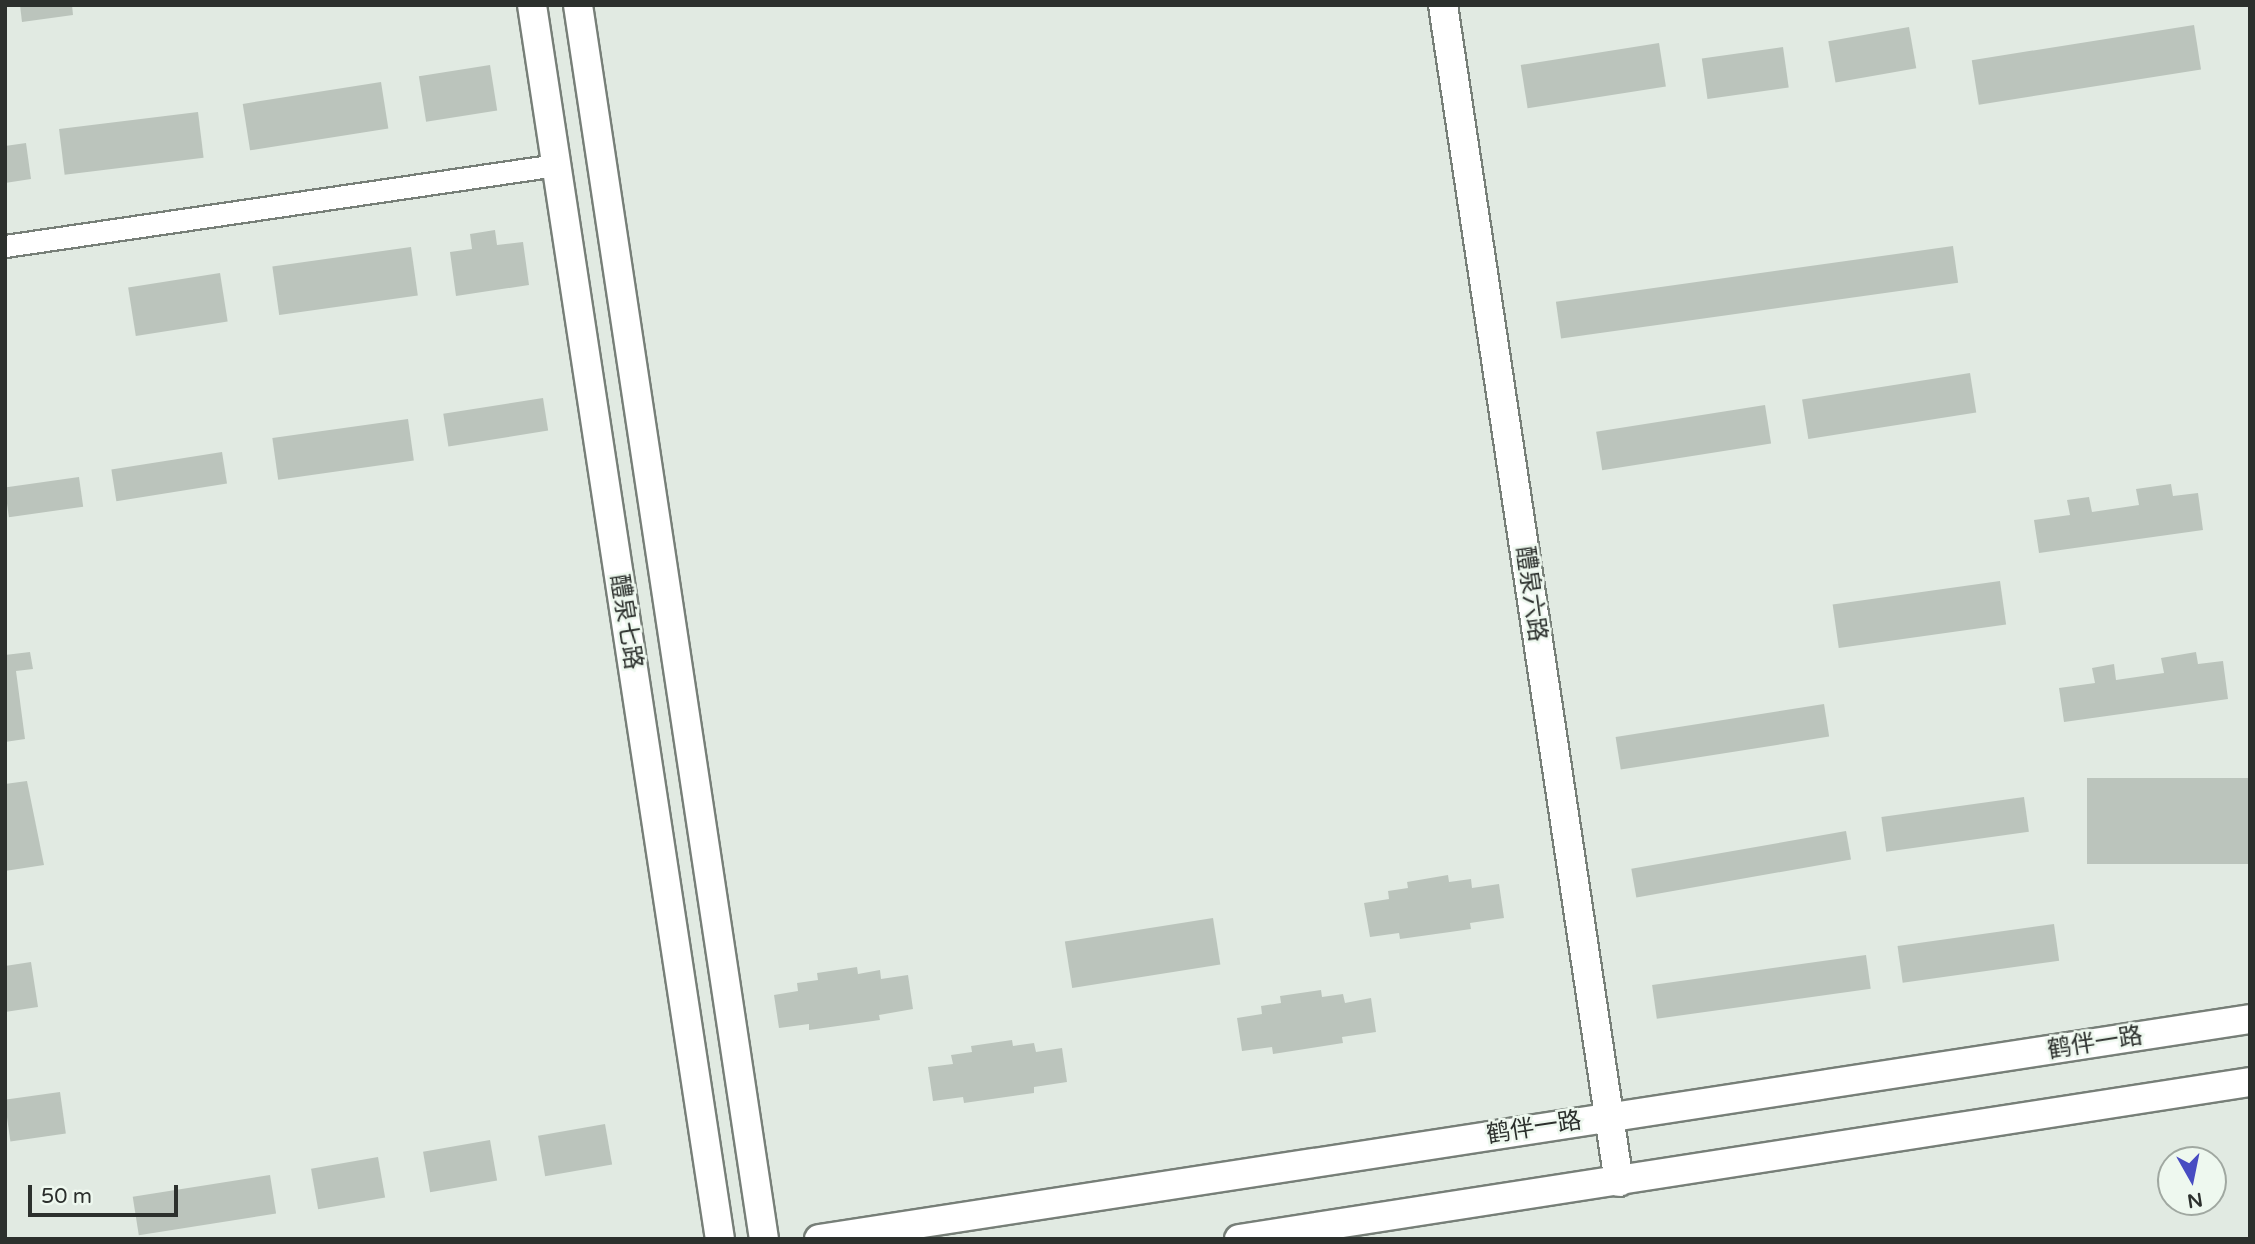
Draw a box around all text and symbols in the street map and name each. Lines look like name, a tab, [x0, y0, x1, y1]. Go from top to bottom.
street label: 醴泉六路	[1510, 544, 1552, 644]
street label: 醴泉七路	[604, 572, 648, 672]
street label: 鹤伴一路	[2045, 1021, 2145, 1065]
street label: 鹤伴一路	[1484, 1106, 1584, 1150]
north arrow	[2157, 1146, 2227, 1216]
scale bar	[32, 1170, 182, 1214]
text: 50 m	[41, 1184, 92, 1209]
text: N	[2186, 1188, 2204, 1212]

